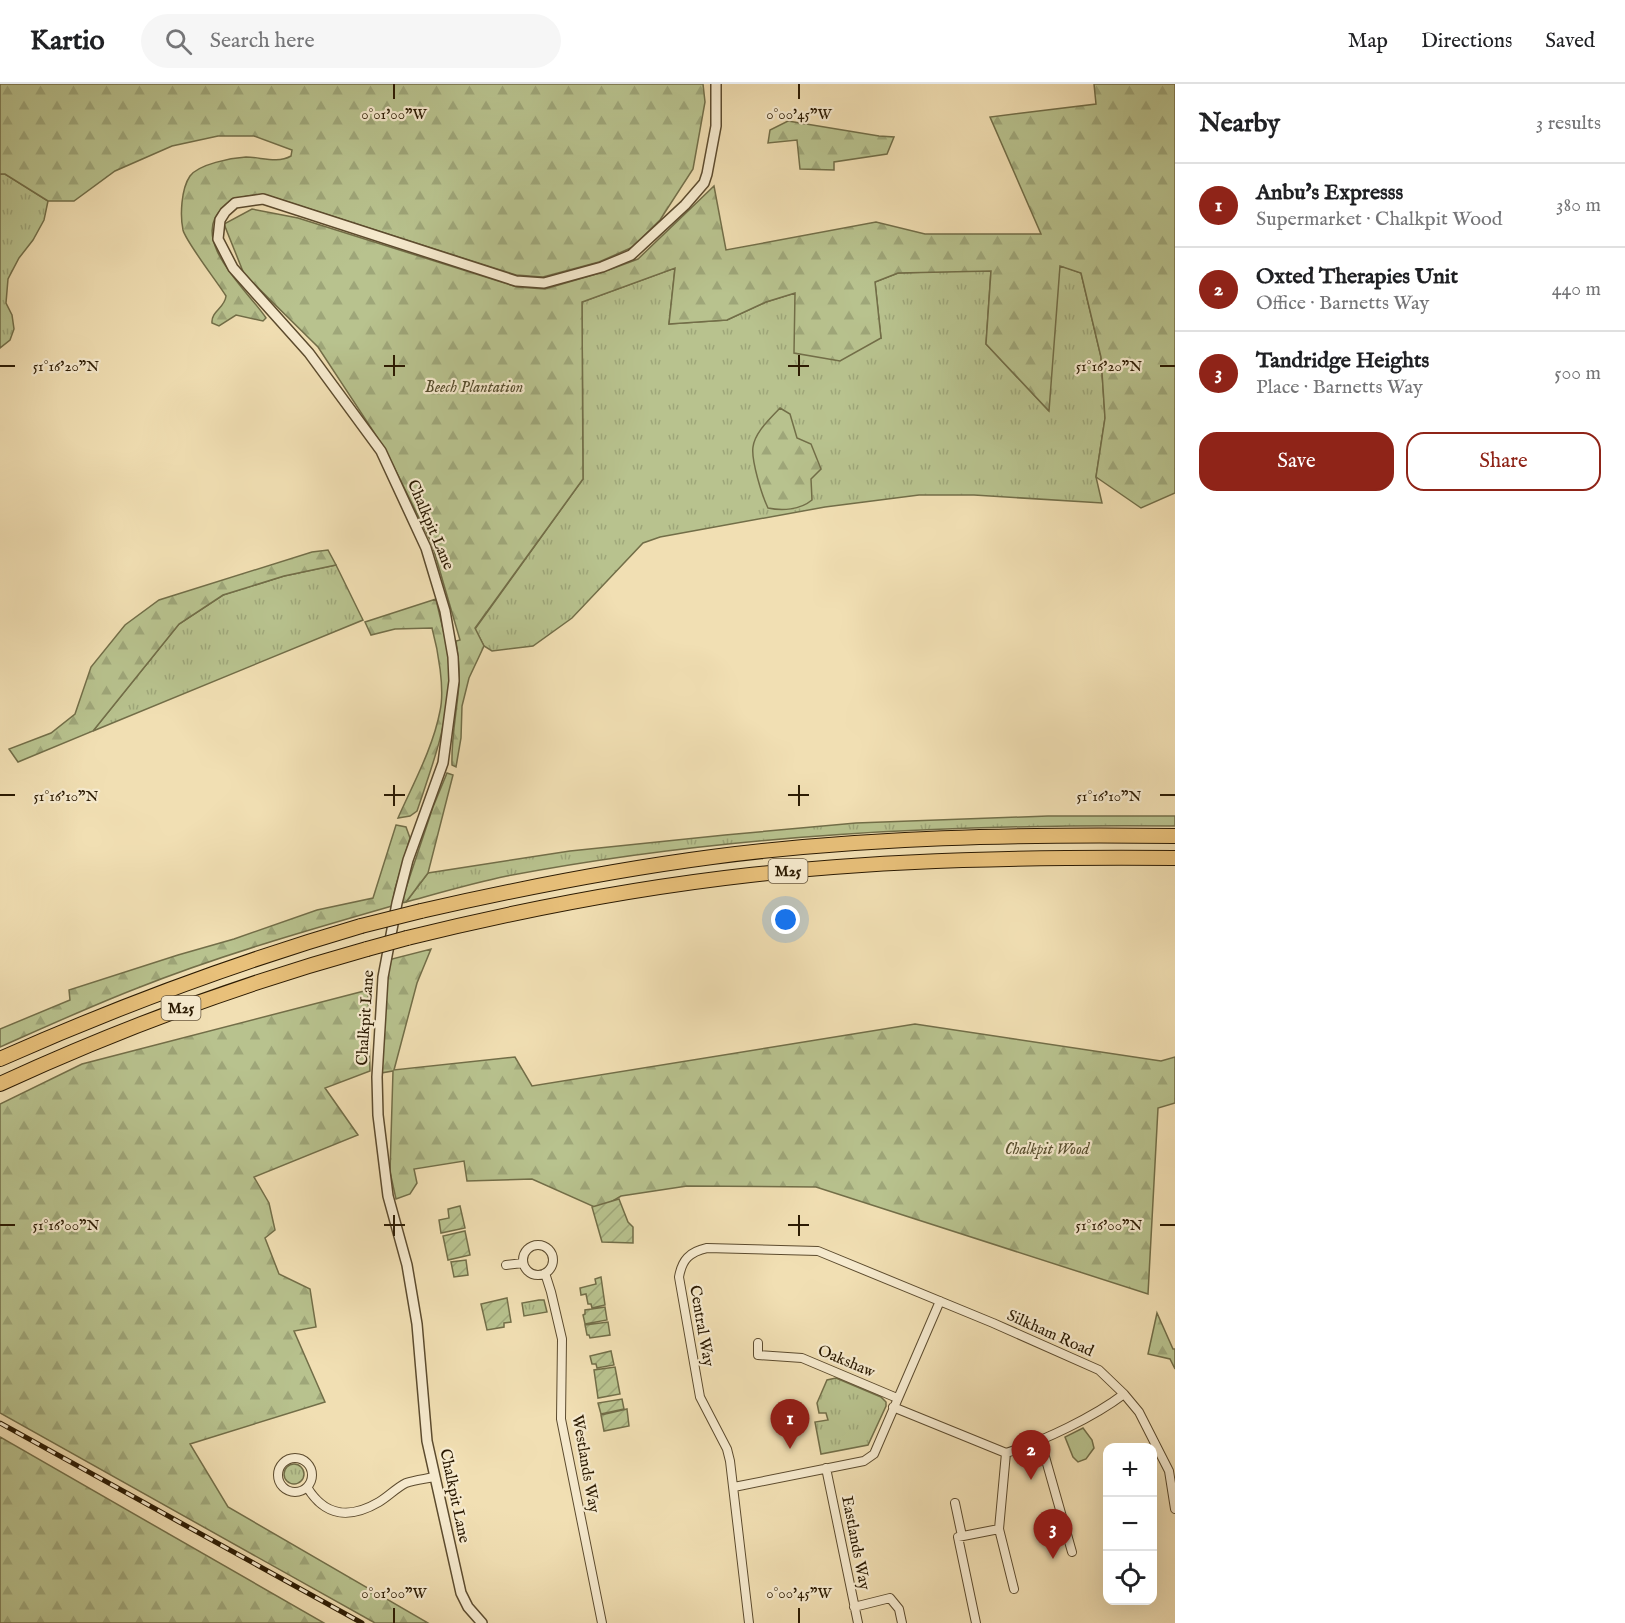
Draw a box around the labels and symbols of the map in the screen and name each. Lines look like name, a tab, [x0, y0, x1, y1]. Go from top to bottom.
text: 0°01'00"W	[361, 105, 427, 124]
text: 0°00'45"W	[766, 105, 832, 124]
text: 51°16'20"N	[33, 357, 99, 376]
text: 51°16'20"N	[1076, 357, 1142, 376]
park label: Beech Plantation	[425, 378, 523, 398]
street label: Chalkpit Lane	[402, 477, 458, 573]
text: 51°16'10"N	[33, 787, 99, 806]
text: 51°16'10"N	[1076, 787, 1142, 806]
road number: M25	[768, 859, 808, 883]
your location	[771, 905, 800, 934]
street label: Chalkpit Lane	[353, 970, 379, 1066]
road number: M25	[162, 996, 201, 1020]
park label: Chalkpit Wood	[1005, 1140, 1091, 1160]
text: 51°16'00"N	[33, 1216, 100, 1235]
text: 51°16'00"N	[1076, 1216, 1143, 1235]
street label: Central Way	[684, 1284, 718, 1368]
street label: Silkham Road	[1004, 1306, 1097, 1362]
street label: Oakshaw	[814, 1341, 878, 1383]
pin: 1	[770, 1400, 810, 1449]
street label: Westlands Way	[567, 1413, 603, 1515]
pin: 2	[1012, 1430, 1050, 1480]
street label: Chalkpit Lane	[434, 1447, 474, 1545]
street label: Eastlands Way	[836, 1494, 874, 1592]
pin: 3	[1034, 1510, 1072, 1559]
text: 0°01'00"W	[361, 1584, 427, 1603]
text: 0°00'45"W	[766, 1584, 832, 1603]

